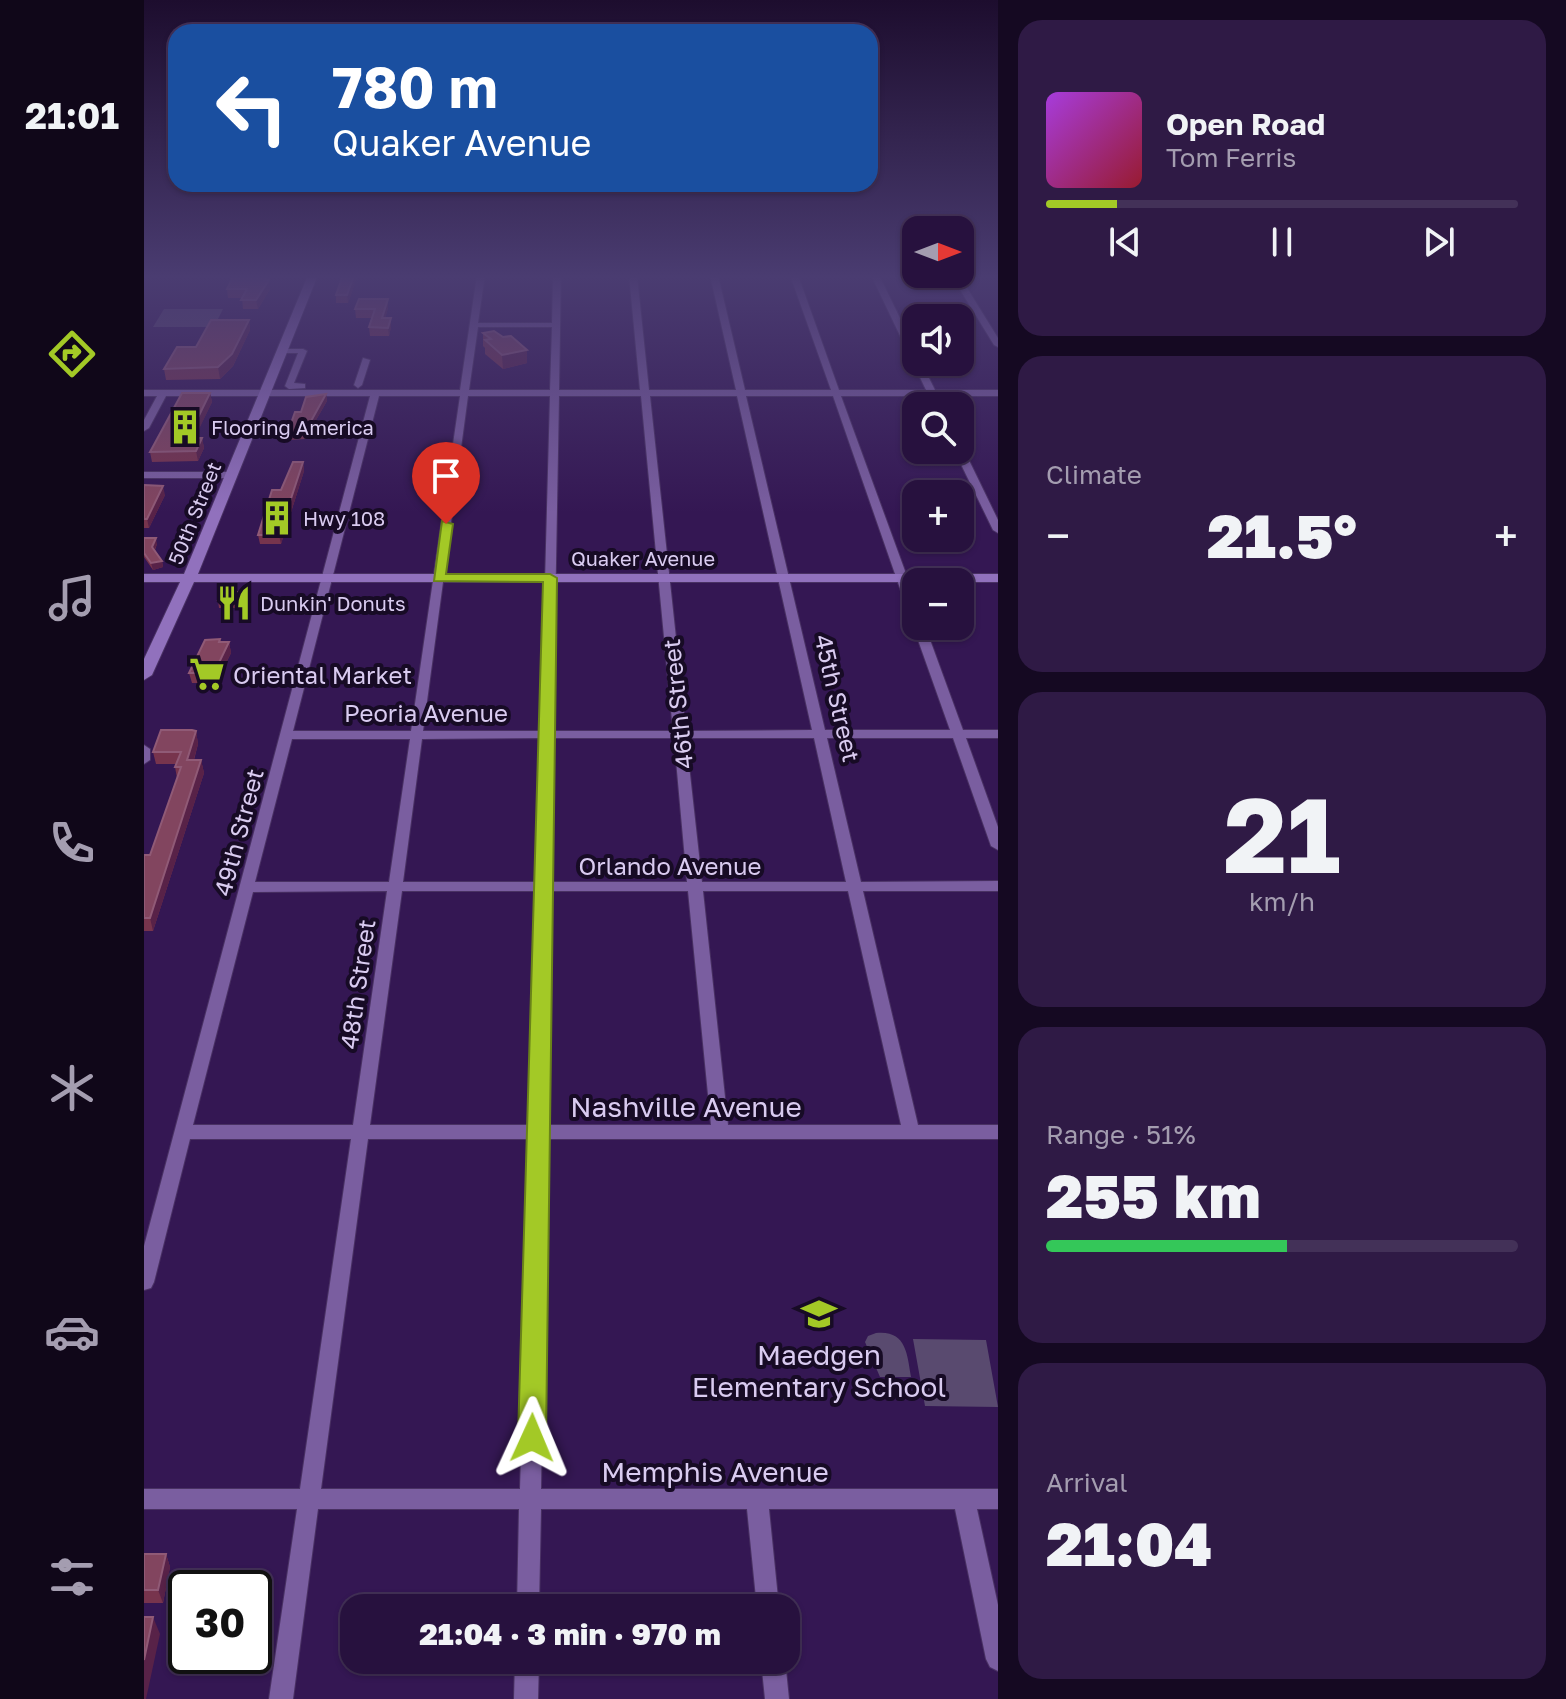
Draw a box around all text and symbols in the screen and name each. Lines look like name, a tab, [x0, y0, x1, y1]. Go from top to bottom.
text: 780 m	[332, 53, 498, 120]
icon: left	[200, 56, 304, 160]
text: 21:01	[25, 94, 119, 137]
text: Open Road	[1166, 106, 1325, 142]
text: Quaker Avenue	[332, 121, 591, 164]
text: Tom Ferris	[1166, 142, 1296, 173]
north arrow	[902, 216, 974, 288]
map controls	[902, 216, 974, 640]
icon: previous	[1103, 220, 1147, 264]
icon: pause	[1260, 220, 1304, 264]
icon: next	[1417, 220, 1461, 264]
button: sound	[902, 304, 974, 376]
icon: directions	[44, 326, 100, 382]
button: search	[902, 392, 974, 464]
building icon: Flooring America	[166, 408, 204, 446]
place label: Flooring America	[211, 415, 374, 439]
pin	[412, 442, 480, 524]
icon: arrive	[424, 454, 468, 498]
street label: 50th Street	[163, 458, 225, 568]
text: Climate	[1046, 459, 1142, 490]
button: +	[902, 480, 974, 552]
building icon: Hwy 108	[258, 499, 296, 537]
text: 21.5°	[1207, 499, 1357, 571]
place label: Hwy 108	[303, 506, 385, 530]
text: −	[1046, 509, 1070, 562]
text: +	[1494, 509, 1518, 562]
street label: Quaker Avenue	[571, 546, 715, 570]
button: −	[902, 568, 974, 640]
icon: music	[44, 570, 100, 626]
restaurant icon: Dunkin' Donuts	[215, 584, 253, 622]
place label: Dunkin' Donuts	[260, 591, 406, 615]
street label: 45th Street	[809, 631, 867, 765]
street label: 46th Street	[656, 638, 698, 770]
supermarket icon: Oriental Market	[188, 655, 226, 693]
place label: Oriental Market	[233, 660, 412, 689]
street label: Peoria Avenue	[344, 698, 508, 727]
street label: 49th Street	[207, 765, 269, 899]
text: 21	[1223, 771, 1341, 896]
icon: phone	[44, 815, 100, 871]
street label: Orlando Avenue	[579, 851, 762, 880]
text: km/h	[1249, 886, 1315, 917]
street label: 48th Street	[334, 917, 380, 1051]
icon: climate	[44, 1060, 100, 1116]
street label: Nashville Avenue	[570, 1090, 802, 1123]
text: Range · 51%	[1046, 1119, 1196, 1150]
text: 255 km	[1046, 1159, 1261, 1231]
school or university icon: Maedgen Elementary School	[800, 1295, 838, 1333]
icon: car	[44, 1304, 100, 1360]
place label: Maedgen Elementary School	[692, 1338, 946, 1403]
position arrow	[490, 1396, 574, 1480]
street label: Memphis Avenue	[601, 1455, 829, 1488]
text: Arrival	[1046, 1467, 1127, 1498]
text: 21:04	[1046, 1507, 1212, 1579]
icon: filters	[44, 1549, 100, 1605]
speed limit sign: 30	[168, 1570, 272, 1674]
text: 21:04 · 3 min · 970 m	[419, 1616, 721, 1652]

